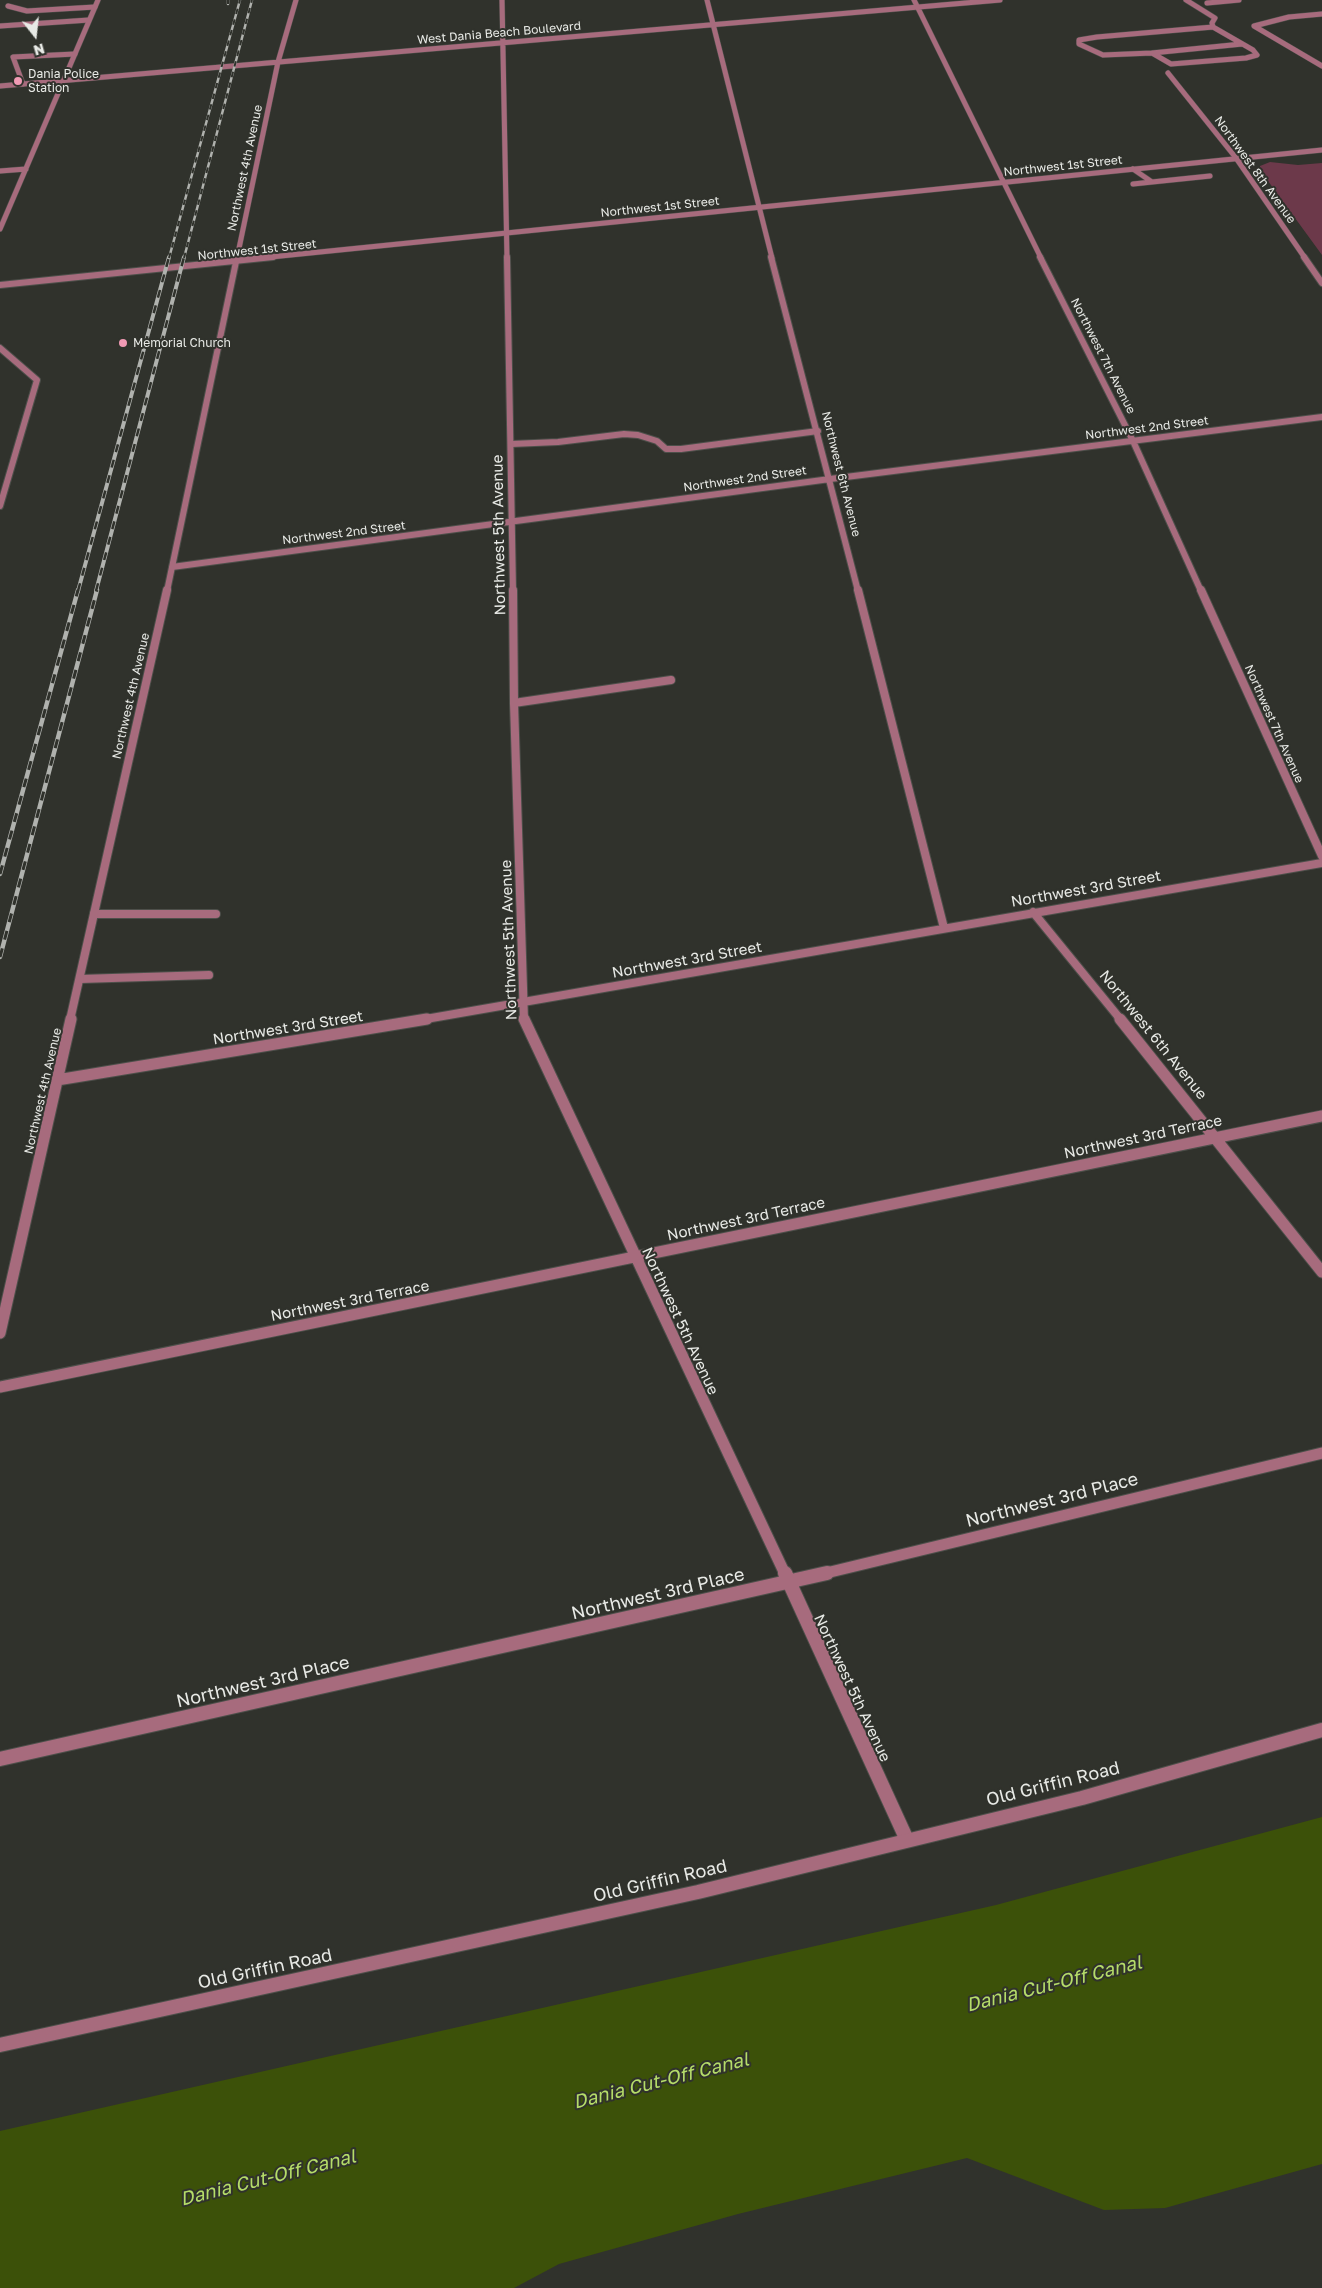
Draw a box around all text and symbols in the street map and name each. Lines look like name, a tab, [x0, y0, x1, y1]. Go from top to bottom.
north arrow	[10, 10, 60, 60]
street label: West Dania Beach Boulevard	[416, 19, 582, 47]
text: N	[32, 40, 47, 60]
place label: Dania Police Station	[28, 67, 99, 95]
marker: Dania Police Station	[12, 75, 24, 87]
street label: Northwest 4th Avenue	[225, 103, 265, 233]
street label: Northwest 8th Avenue	[1211, 114, 1299, 226]
street label: Northwest 1st Street	[1003, 153, 1123, 179]
street label: Northwest 1st Street	[600, 194, 720, 220]
street label: Northwest 1st Street	[197, 237, 317, 263]
street label: Northwest 7th Avenue	[1068, 296, 1138, 416]
place label: Memorial Church	[133, 336, 231, 350]
marker: Memorial Church	[117, 337, 129, 349]
street label: Northwest 6th Avenue	[818, 410, 864, 538]
street label: Northwest 2nd Street	[1084, 413, 1210, 443]
street label: Northwest 5th Avenue	[489, 455, 509, 615]
street label: Northwest 2nd Street	[682, 463, 808, 495]
street label: Northwest 2nd Street	[281, 518, 407, 548]
street label: Northwest 4th Avenue	[109, 632, 153, 760]
street label: Northwest 7th Avenue	[1241, 663, 1307, 785]
street label: Northwest 5th Avenue	[497, 859, 521, 1021]
street label: Northwest 3rd Street	[1010, 867, 1162, 911]
street label: Northwest 3rd Street	[611, 938, 763, 982]
street label: Northwest 6th Avenue	[1095, 967, 1211, 1103]
street label: Northwest 3rd Street	[212, 1007, 364, 1049]
street label: Northwest 4th Avenue	[21, 1027, 65, 1155]
street label: Northwest 3rd Terrace	[1062, 1111, 1224, 1163]
street label: Northwest 3rd Terrace	[665, 1193, 827, 1245]
street label: Northwest 5th Avenue	[638, 1244, 722, 1398]
street label: Northwest 3rd Terrace	[269, 1277, 431, 1325]
street label: Northwest 3rd Place	[964, 1468, 1140, 1532]
street label: Northwest 3rd Place	[569, 1564, 747, 1624]
street label: Northwest 5th Avenue	[810, 1611, 894, 1765]
street label: Northwest 3rd Place	[174, 1652, 352, 1712]
street label: Old Griffin Road	[984, 1757, 1122, 1811]
street label: Old Griffin Road	[591, 1855, 729, 1907]
street label: Old Griffin Road	[196, 1944, 334, 1994]
water label: Dania Cut-Off Canal	[964, 1951, 1144, 2017]
water label: Dania Cut-Off Canal	[571, 2048, 751, 2114]
water label: Dania Cut-Off Canal	[178, 2145, 358, 2211]

